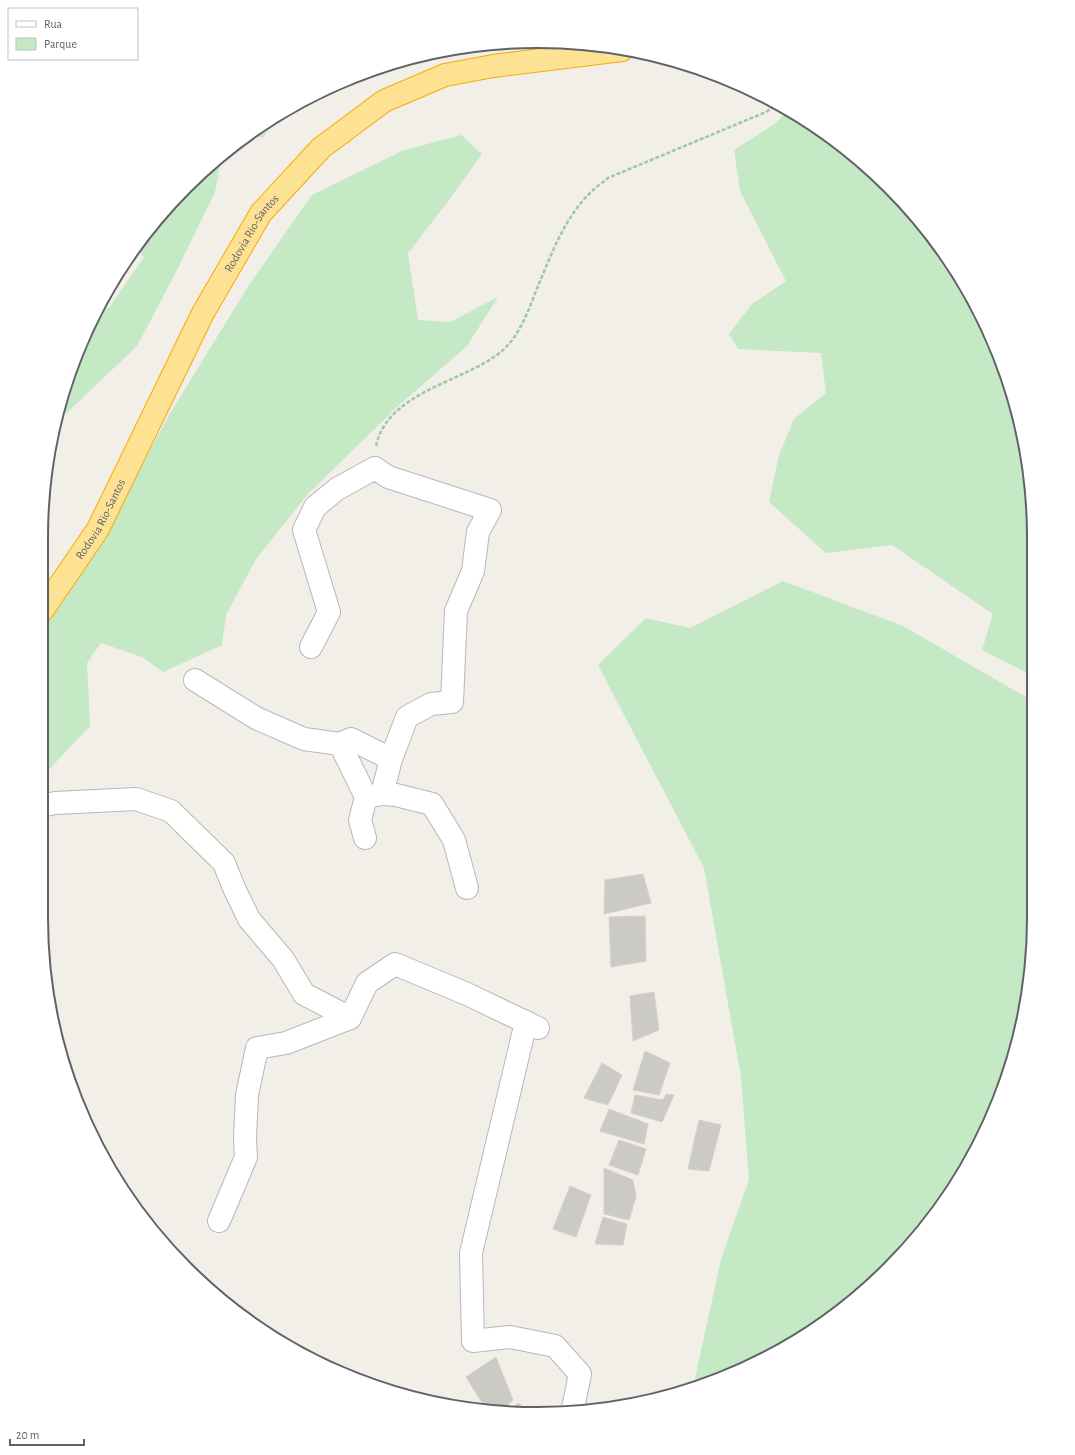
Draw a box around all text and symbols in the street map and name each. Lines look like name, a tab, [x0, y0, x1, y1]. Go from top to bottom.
legend	[8, 8, 138, 60]
text: Rua	[44, 18, 63, 30]
text: Parque	[44, 38, 77, 50]
street label: Rodovia Rio-Santos	[222, 192, 281, 274]
street label: Rodovia Rio-Santos	[73, 477, 127, 561]
scale bar	[10, 1421, 84, 1447]
text: 20 m	[16, 1429, 39, 1441]

